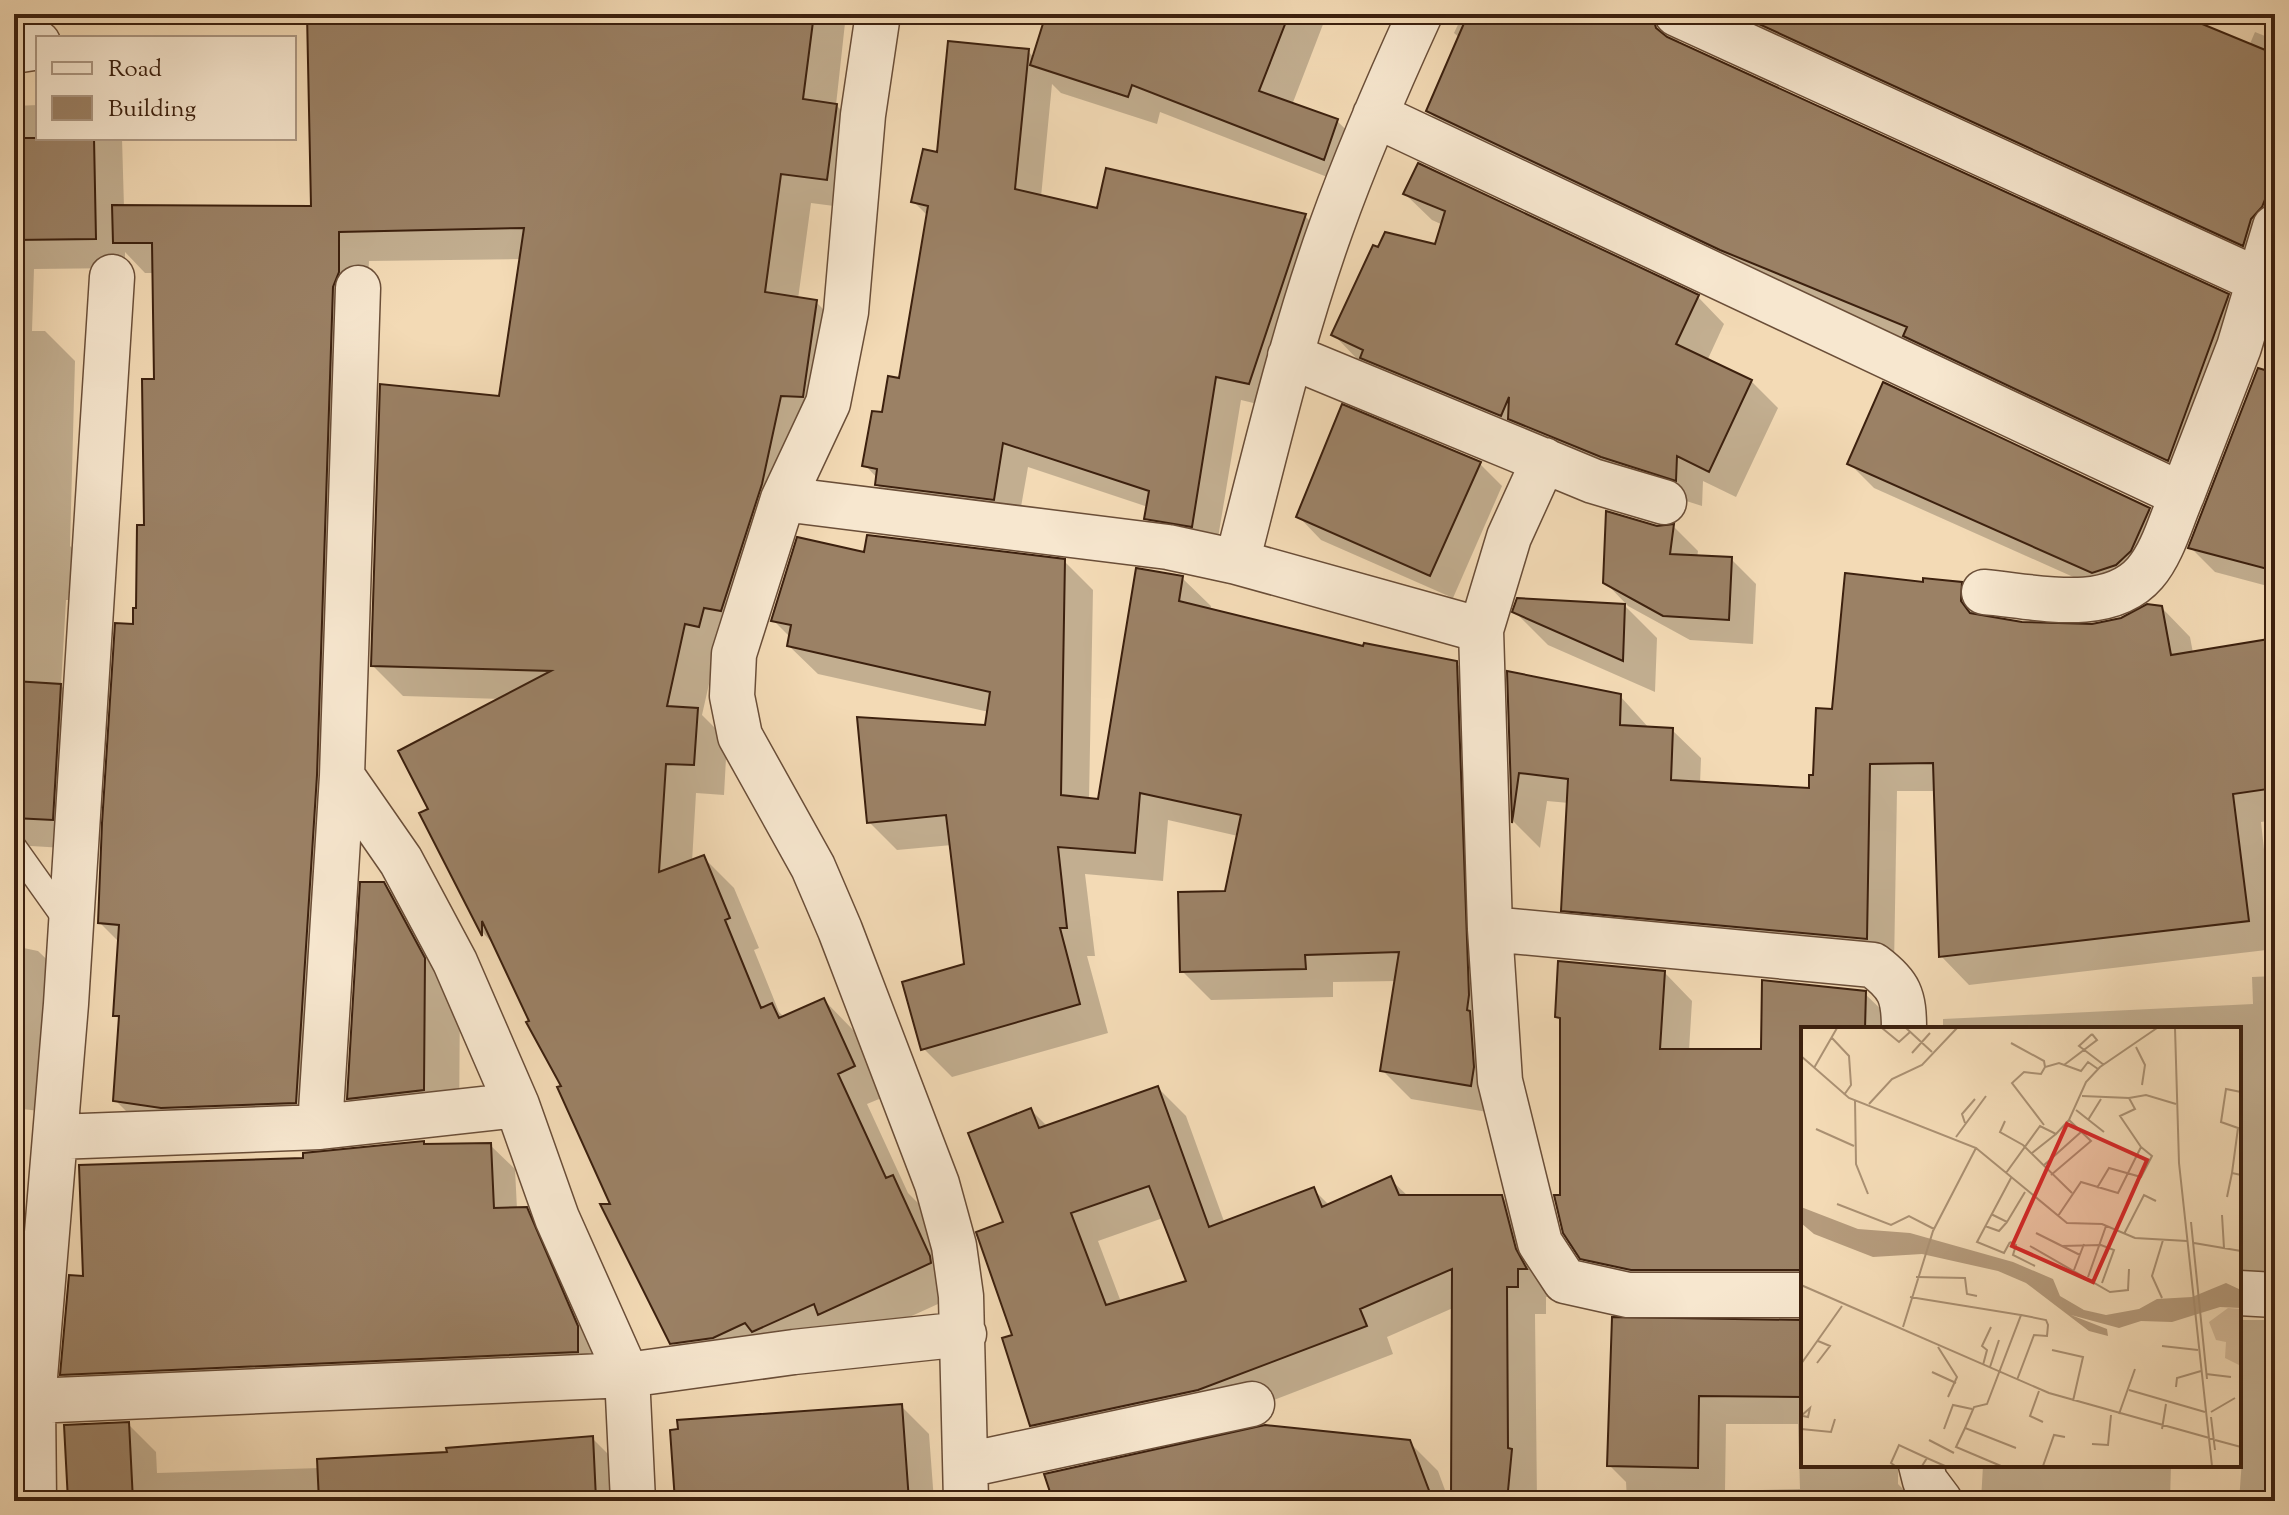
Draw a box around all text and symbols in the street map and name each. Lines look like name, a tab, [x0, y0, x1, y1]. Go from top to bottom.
legend	[36, 36, 296, 140]
text: Road	[108, 53, 162, 87]
text: Building	[108, 93, 197, 127]
inset map	[1801, 1027, 2241, 1467]

